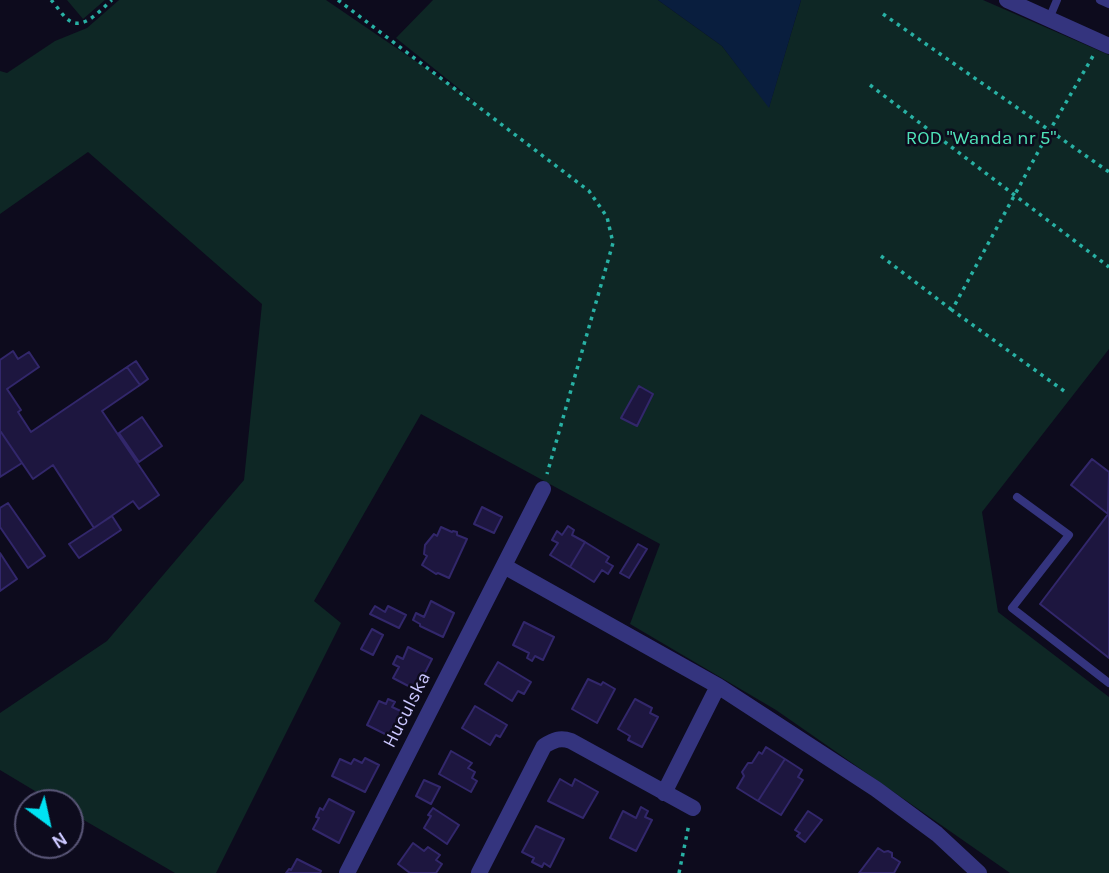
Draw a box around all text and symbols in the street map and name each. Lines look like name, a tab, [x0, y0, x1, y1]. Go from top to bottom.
park label: ROD "Wanda nr 5"	[906, 128, 1056, 150]
street label: Huculska	[378, 668, 436, 752]
north arrow	[14, 789, 84, 859]
text: N	[48, 827, 71, 853]

